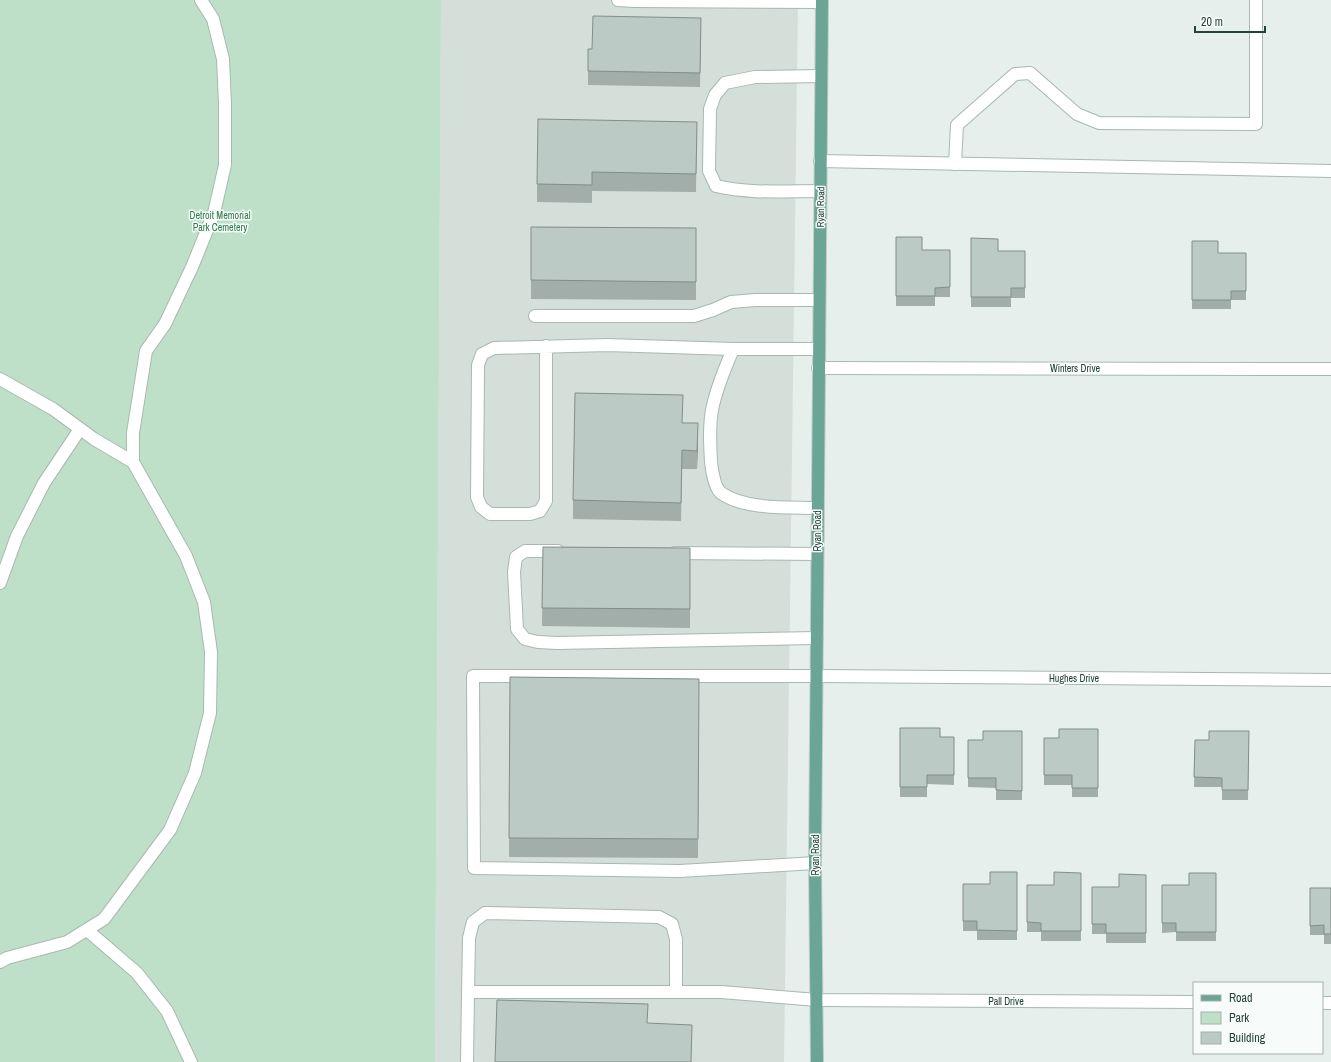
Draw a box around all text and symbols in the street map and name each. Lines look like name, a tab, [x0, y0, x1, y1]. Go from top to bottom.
scale bar	[1195, 8, 1265, 34]
text: 20 m	[1201, 14, 1223, 30]
street label: Ryan Road	[814, 186, 827, 228]
park label: Detroit Memorial Park Cemetery	[189, 209, 251, 234]
street label: Winters Drive	[1050, 362, 1100, 375]
street label: Ryan Road	[811, 510, 824, 552]
street label: Hughes Drive	[1049, 672, 1099, 685]
street label: Ryan Road	[809, 834, 822, 876]
legend	[1193, 982, 1323, 1054]
text: Road	[1229, 990, 1253, 1006]
street label: Pall Drive	[988, 995, 1024, 1008]
text: Park	[1229, 1010, 1249, 1026]
text: Building	[1229, 1030, 1266, 1046]

